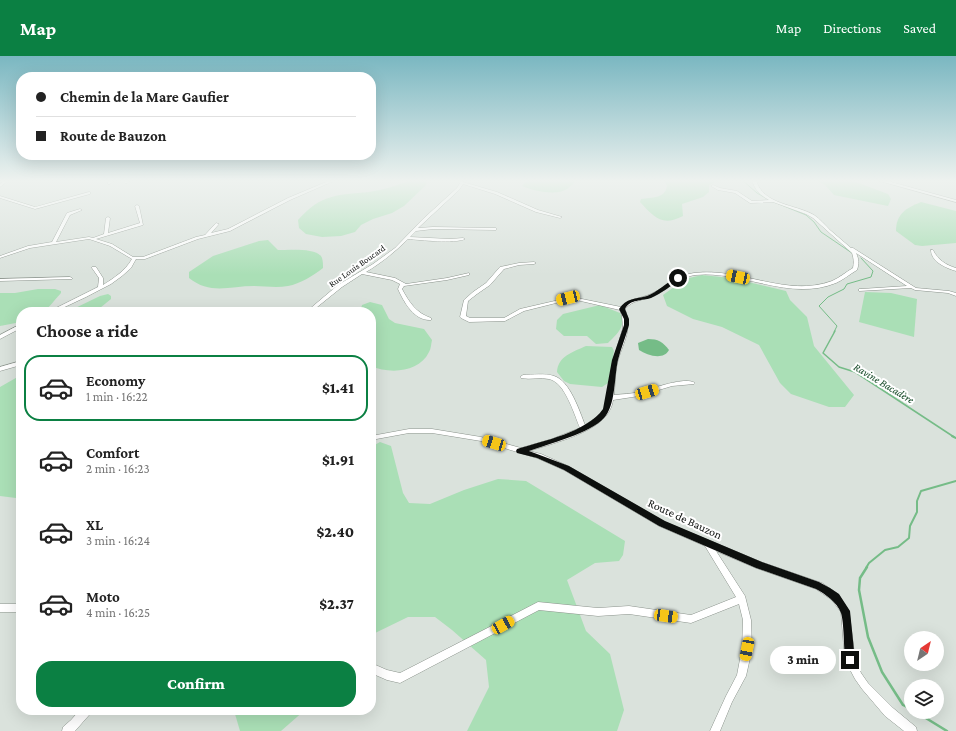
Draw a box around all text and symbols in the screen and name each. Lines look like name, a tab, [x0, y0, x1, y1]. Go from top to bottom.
text: Map	[20, 18, 56, 39]
text: Map	[776, 20, 801, 36]
text: Directions	[823, 20, 881, 36]
text: Saved	[903, 20, 936, 36]
text: Chemin de la Mare Gaufier	[60, 89, 229, 105]
text: Route de Bauzon	[60, 128, 166, 144]
street label: Rue Louis Boucard	[327, 243, 387, 289]
route start	[669, 269, 687, 287]
car	[725, 269, 751, 285]
car	[555, 289, 581, 307]
text: Choose a ride	[36, 321, 138, 341]
water label: Ravine Bacadère	[852, 360, 917, 406]
icon: car	[38, 370, 74, 406]
text: Economy	[86, 373, 145, 389]
text: $1.41	[322, 380, 354, 396]
car	[634, 383, 660, 401]
text: 1 min · 16:22	[86, 389, 148, 404]
car	[481, 434, 507, 452]
icon: car	[38, 442, 74, 478]
text: Comfort	[86, 445, 140, 461]
text: $1.91	[322, 452, 354, 468]
text: 2 min · 16:23	[86, 461, 150, 476]
street label: Route de Bauzon	[646, 496, 725, 542]
icon: car	[38, 514, 74, 550]
text: XL	[86, 517, 103, 533]
text: $2.40	[317, 524, 354, 540]
text: 3 min · 16:24	[86, 533, 150, 548]
icon: car	[38, 586, 74, 622]
text: Moto	[86, 589, 120, 605]
text: $2.37	[319, 596, 354, 612]
text: 4 min · 16:25	[86, 605, 150, 620]
car	[653, 608, 679, 624]
car	[490, 614, 516, 636]
north arrow	[904, 631, 944, 671]
map controls	[904, 631, 944, 719]
car	[739, 636, 755, 662]
callout: 3 min	[770, 646, 836, 674]
route end	[841, 651, 859, 669]
text: 3 min	[787, 652, 819, 667]
button: Confirm	[36, 661, 356, 707]
button: layers	[904, 679, 944, 719]

